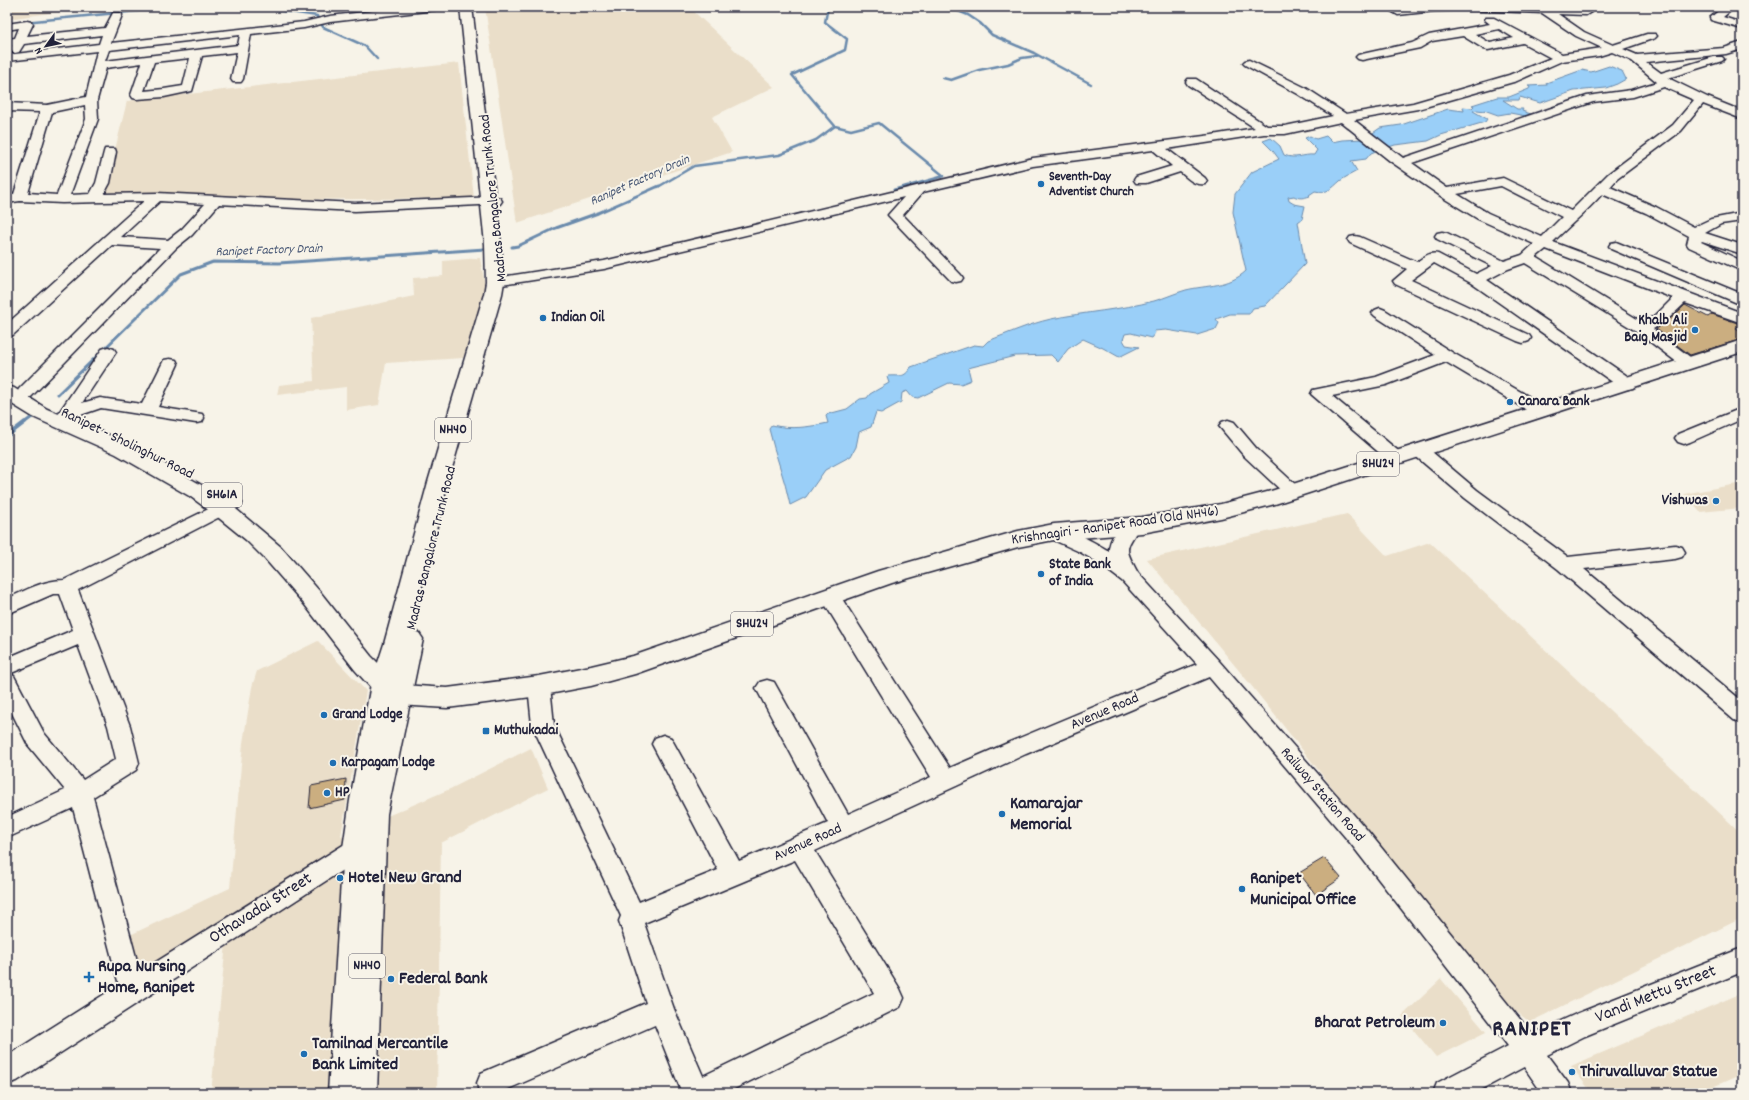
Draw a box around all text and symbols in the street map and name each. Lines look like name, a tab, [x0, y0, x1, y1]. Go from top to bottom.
north arrow	[26, 26, 66, 66]
text: N	[31, 43, 47, 57]
street label: Madras Bangalore Trunk Road	[474, 113, 514, 283]
water label: Ranipet Factory Drain	[587, 150, 694, 211]
place label: Seventh-Day Adventist Church	[1049, 168, 1134, 202]
marker: Seventh-Day Adventist Church	[1036, 179, 1046, 189]
water label: Ranipet Factory Drain	[215, 240, 324, 262]
place label: Indian Oil	[551, 307, 605, 329]
place label: Khalb Ali Baig Masjid	[1624, 310, 1687, 349]
marker: Indian Oil	[538, 313, 548, 323]
marker: Khalb Ali Baig Masjid	[1690, 325, 1700, 335]
place label: Canara Bank	[1518, 391, 1590, 413]
marker: Canara Bank	[1505, 397, 1515, 407]
street label: Ranipet - Sholinghur Road	[57, 402, 197, 486]
road number: NH40	[435, 418, 471, 442]
road number: SHU24	[1357, 452, 1399, 476]
street label: Madras Bangalore Trunk Road	[401, 464, 463, 632]
road number: SH61A	[202, 483, 242, 507]
place label: Vishwas	[1662, 490, 1708, 512]
marker: Vishwas	[1711, 496, 1721, 506]
street label: Krishnagiri - Ranipet Road (Old NH46)	[1010, 501, 1220, 551]
place label: State Bank of India	[1049, 554, 1111, 593]
marker: State Bank of India	[1036, 569, 1046, 579]
road number: SHU24	[731, 612, 773, 636]
street label: Avenue Road	[1067, 688, 1143, 736]
place label: Grand Lodge	[332, 704, 403, 726]
marker: Grand Lodge	[319, 710, 329, 720]
place label: Muthukadai	[494, 720, 558, 742]
marker: Muthukadai	[481, 726, 491, 736]
street label: Railway Station Road	[1275, 743, 1369, 847]
place label: Karpagam Lodge	[341, 752, 435, 774]
marker: Karpagam Lodge	[328, 758, 338, 768]
place label: HP	[335, 782, 350, 804]
marker: HP	[322, 788, 332, 798]
place label: Kamarajar Memorial	[1010, 792, 1083, 838]
marker: Kamarajar Memorial	[997, 809, 1007, 819]
street label: Avenue Road	[770, 818, 846, 868]
place label: Hotel New Grand	[348, 866, 462, 891]
street label: Othavadai Street	[204, 867, 318, 951]
place label: Ranipet Municipal Office	[1250, 867, 1356, 913]
marker: Hotel New Grand	[335, 873, 345, 883]
marker: Ranipet Municipal Office	[1237, 884, 1247, 894]
road number: NH40	[349, 954, 385, 978]
place label: Rupa Nursing Home, Ranipet	[98, 955, 195, 1001]
street label: Vandi Mettu Street	[1592, 959, 1721, 1031]
place label: Federal Bank	[399, 967, 488, 992]
marker: Rupa Nursing Home, Ranipet	[83, 971, 95, 983]
marker: Federal Bank	[386, 974, 396, 984]
place label: Bharat Petroleum	[1314, 1011, 1435, 1036]
district label: RANIPET	[1492, 1014, 1572, 1047]
marker: Bharat Petroleum	[1438, 1018, 1448, 1028]
place label: Tamilnad Mercantile Bank Limited	[312, 1032, 448, 1078]
marker: Tamilnad Mercantile Bank Limited	[299, 1049, 309, 1059]
place label: Thiruvalluvar Statue	[1580, 1060, 1718, 1085]
marker: Thiruvalluvar Statue	[1567, 1067, 1577, 1077]

